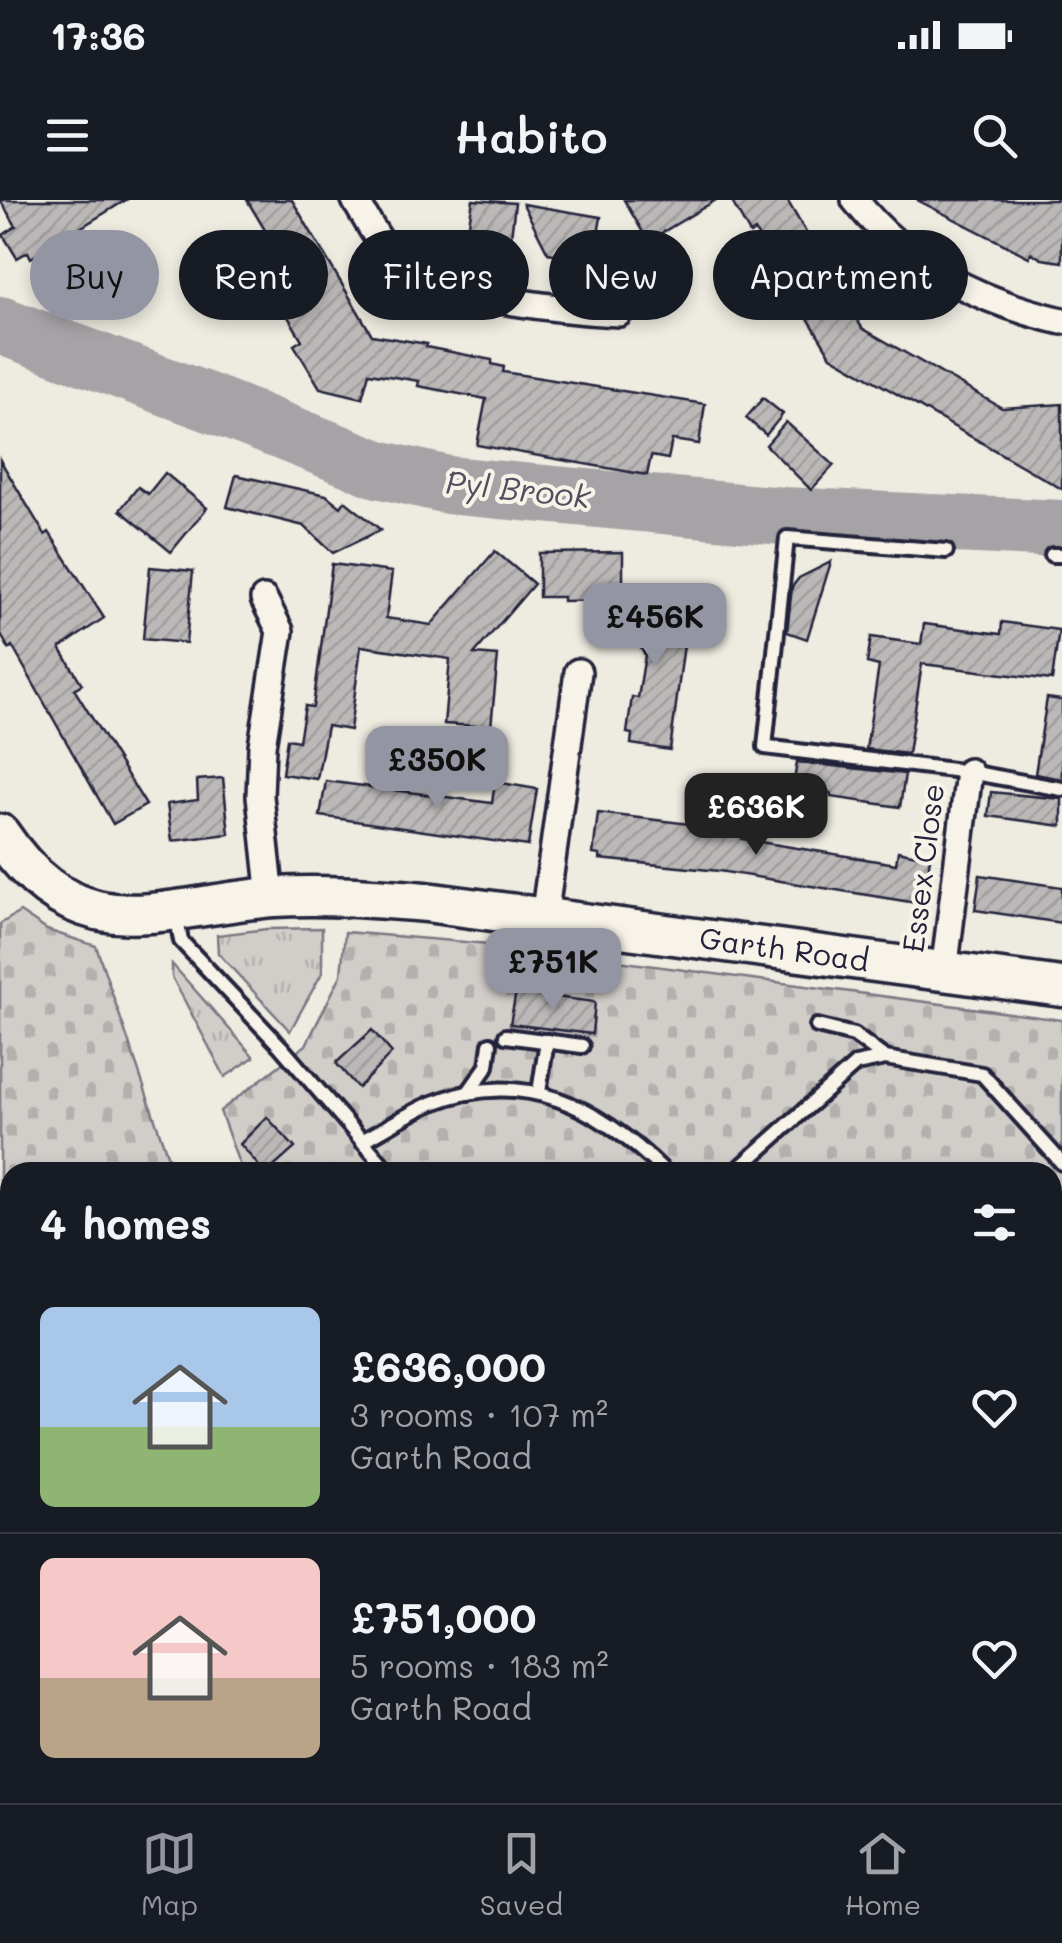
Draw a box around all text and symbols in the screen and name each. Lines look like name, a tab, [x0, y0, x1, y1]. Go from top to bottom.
text: 17:36	[50, 10, 146, 60]
text: Habito	[455, 106, 607, 164]
icon: menu	[40, 108, 95, 163]
icon: search	[967, 108, 1022, 163]
chip: Buy	[30, 230, 159, 320]
chip: Rent	[179, 230, 328, 320]
chip: Filters	[348, 230, 529, 320]
chip: New	[549, 230, 693, 320]
chip: Apartment	[713, 230, 968, 320]
water label: Pyl Brook	[444, 460, 594, 518]
pin: £456K	[585, 583, 725, 668]
text: £456K	[605, 594, 705, 636]
pin: £350K	[367, 726, 507, 811]
text: £350K	[387, 737, 487, 779]
pin: £636K	[686, 773, 826, 858]
street label: Essex Close	[892, 781, 952, 954]
text: £636K	[707, 784, 805, 826]
street label: Garth Road	[697, 916, 871, 980]
pin: £751K	[483, 928, 623, 1013]
text: £751K	[507, 939, 599, 981]
text: 4 homes	[40, 1195, 211, 1250]
icon: filters	[967, 1195, 1022, 1250]
text: £636,000	[350, 1338, 546, 1393]
icon: home	[120, 1347, 240, 1467]
icon: heart	[967, 1380, 1022, 1435]
text: 3 rooms · 107 m²	[350, 1393, 608, 1435]
text: Garth Road	[350, 1435, 532, 1477]
text: £751,000	[350, 1589, 537, 1644]
icon: home	[120, 1598, 240, 1718]
icon: heart	[967, 1631, 1022, 1686]
text: 5 rooms · 183 m²	[350, 1644, 609, 1686]
text: Garth Road	[350, 1686, 532, 1728]
tab: Map	[141, 1826, 198, 1922]
tab: Saved	[480, 1826, 563, 1922]
tab: Home	[845, 1826, 921, 1922]

